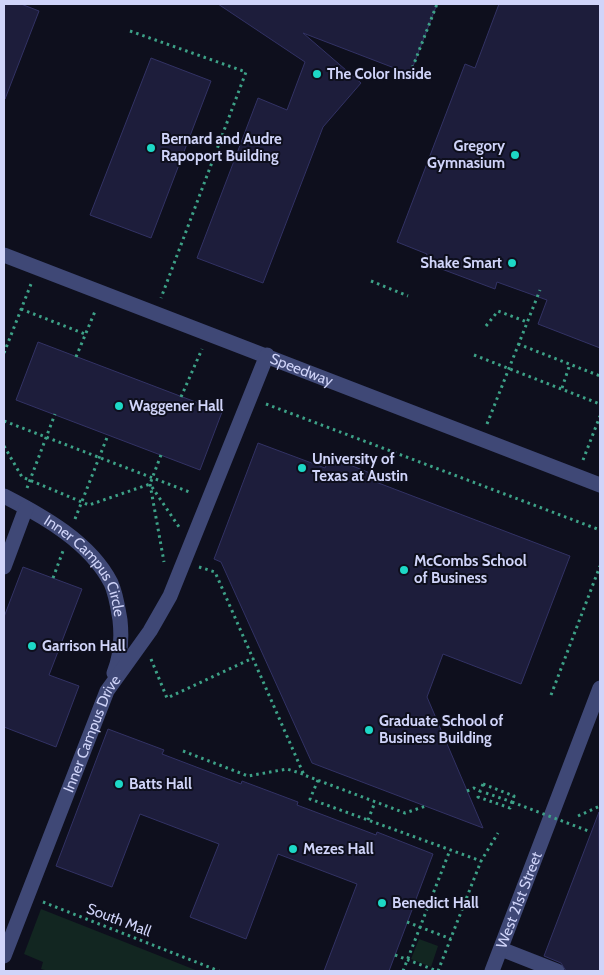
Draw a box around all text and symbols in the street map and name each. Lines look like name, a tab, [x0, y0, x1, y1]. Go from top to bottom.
place label: The Color Inside	[327, 65, 432, 83]
marker: The Color Inside	[311, 68, 323, 80]
place label: Bernard and Audre Rapoport Building	[161, 130, 282, 165]
place label: Gregory Gymnasium	[427, 137, 506, 172]
marker: Bernard and Audre Rapoport Building	[145, 142, 157, 154]
marker: Gregory Gymnasium	[509, 149, 521, 161]
place label: Shake Smart	[420, 254, 502, 272]
marker: Shake Smart	[506, 257, 518, 269]
street label: Speedway	[268, 350, 336, 390]
place label: Waggener Hall	[129, 397, 224, 415]
marker: Waggener Hall	[113, 400, 125, 412]
place label: University of Texas at Austin	[312, 450, 408, 485]
marker: University of Texas at Austin	[296, 462, 308, 474]
street label: Inner Campus Circle	[41, 511, 128, 618]
place label: McCombs School of Business	[414, 552, 527, 587]
marker: McCombs School of Business	[398, 564, 410, 576]
place label: Garrison Hall	[42, 637, 126, 655]
marker: Garrison Hall	[26, 640, 38, 652]
street label: Inner Campus Drive	[59, 671, 125, 795]
place label: Graduate School of Business Building	[379, 712, 503, 747]
marker: Graduate School of Business Building	[363, 724, 375, 736]
place label: Batts Hall	[129, 775, 192, 793]
marker: Batts Hall	[113, 778, 125, 790]
place label: Mezes Hall	[303, 840, 374, 858]
marker: Mezes Hall	[287, 843, 299, 855]
street label: West 21st Street	[493, 849, 546, 951]
place label: Benedict Hall	[392, 894, 479, 912]
marker: Benedict Hall	[376, 897, 388, 909]
street label: South Mall	[84, 899, 154, 941]

